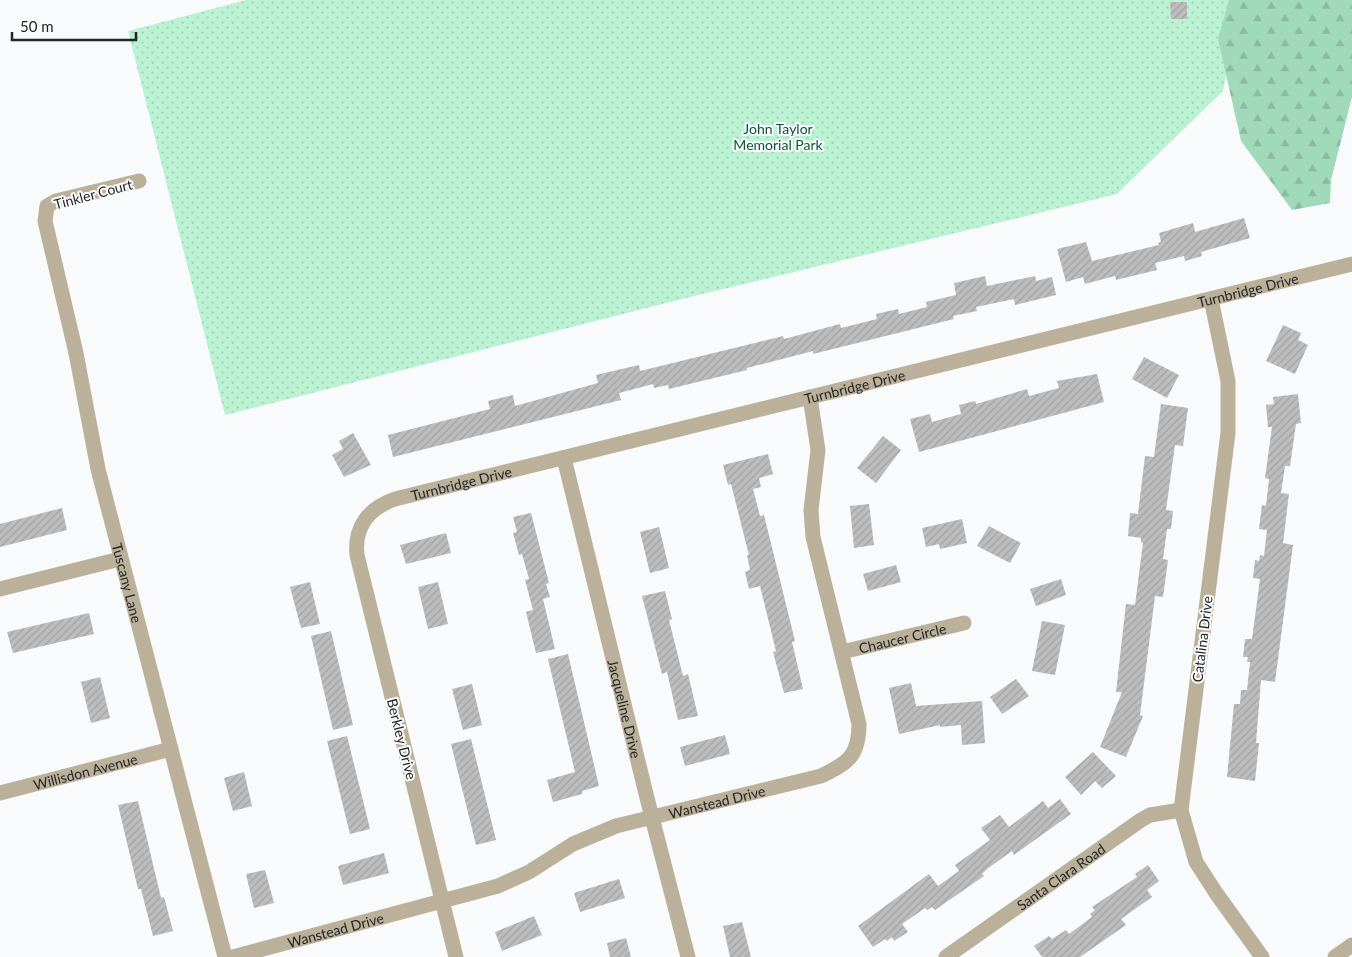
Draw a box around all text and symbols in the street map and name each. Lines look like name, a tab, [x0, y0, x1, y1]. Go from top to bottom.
scale bar	[12, 10, 136, 42]
text: 50 m	[20, 17, 54, 35]
park label: John Taylor Memorial Park	[733, 120, 824, 153]
street label: Tinkler Court	[52, 175, 134, 213]
street label: Turnbridge Drive	[1196, 269, 1300, 310]
street label: Turnbridge Drive	[802, 366, 907, 407]
street label: Turnbridge Drive	[409, 462, 513, 503]
street label: Tuscany Lane	[109, 541, 146, 624]
street label: Catalina Drive	[1188, 595, 1216, 683]
street label: Chaucer Circle	[857, 619, 948, 656]
street label: Jacqueline Drive	[605, 657, 645, 760]
street label: Berkley Drive	[384, 697, 420, 781]
street label: Willisdon Avenue	[31, 750, 139, 793]
street label: Wanstead Drive	[667, 781, 767, 821]
street label: Santa Clara Road	[1013, 840, 1108, 913]
street label: Wanstead Drive	[285, 909, 385, 951]

